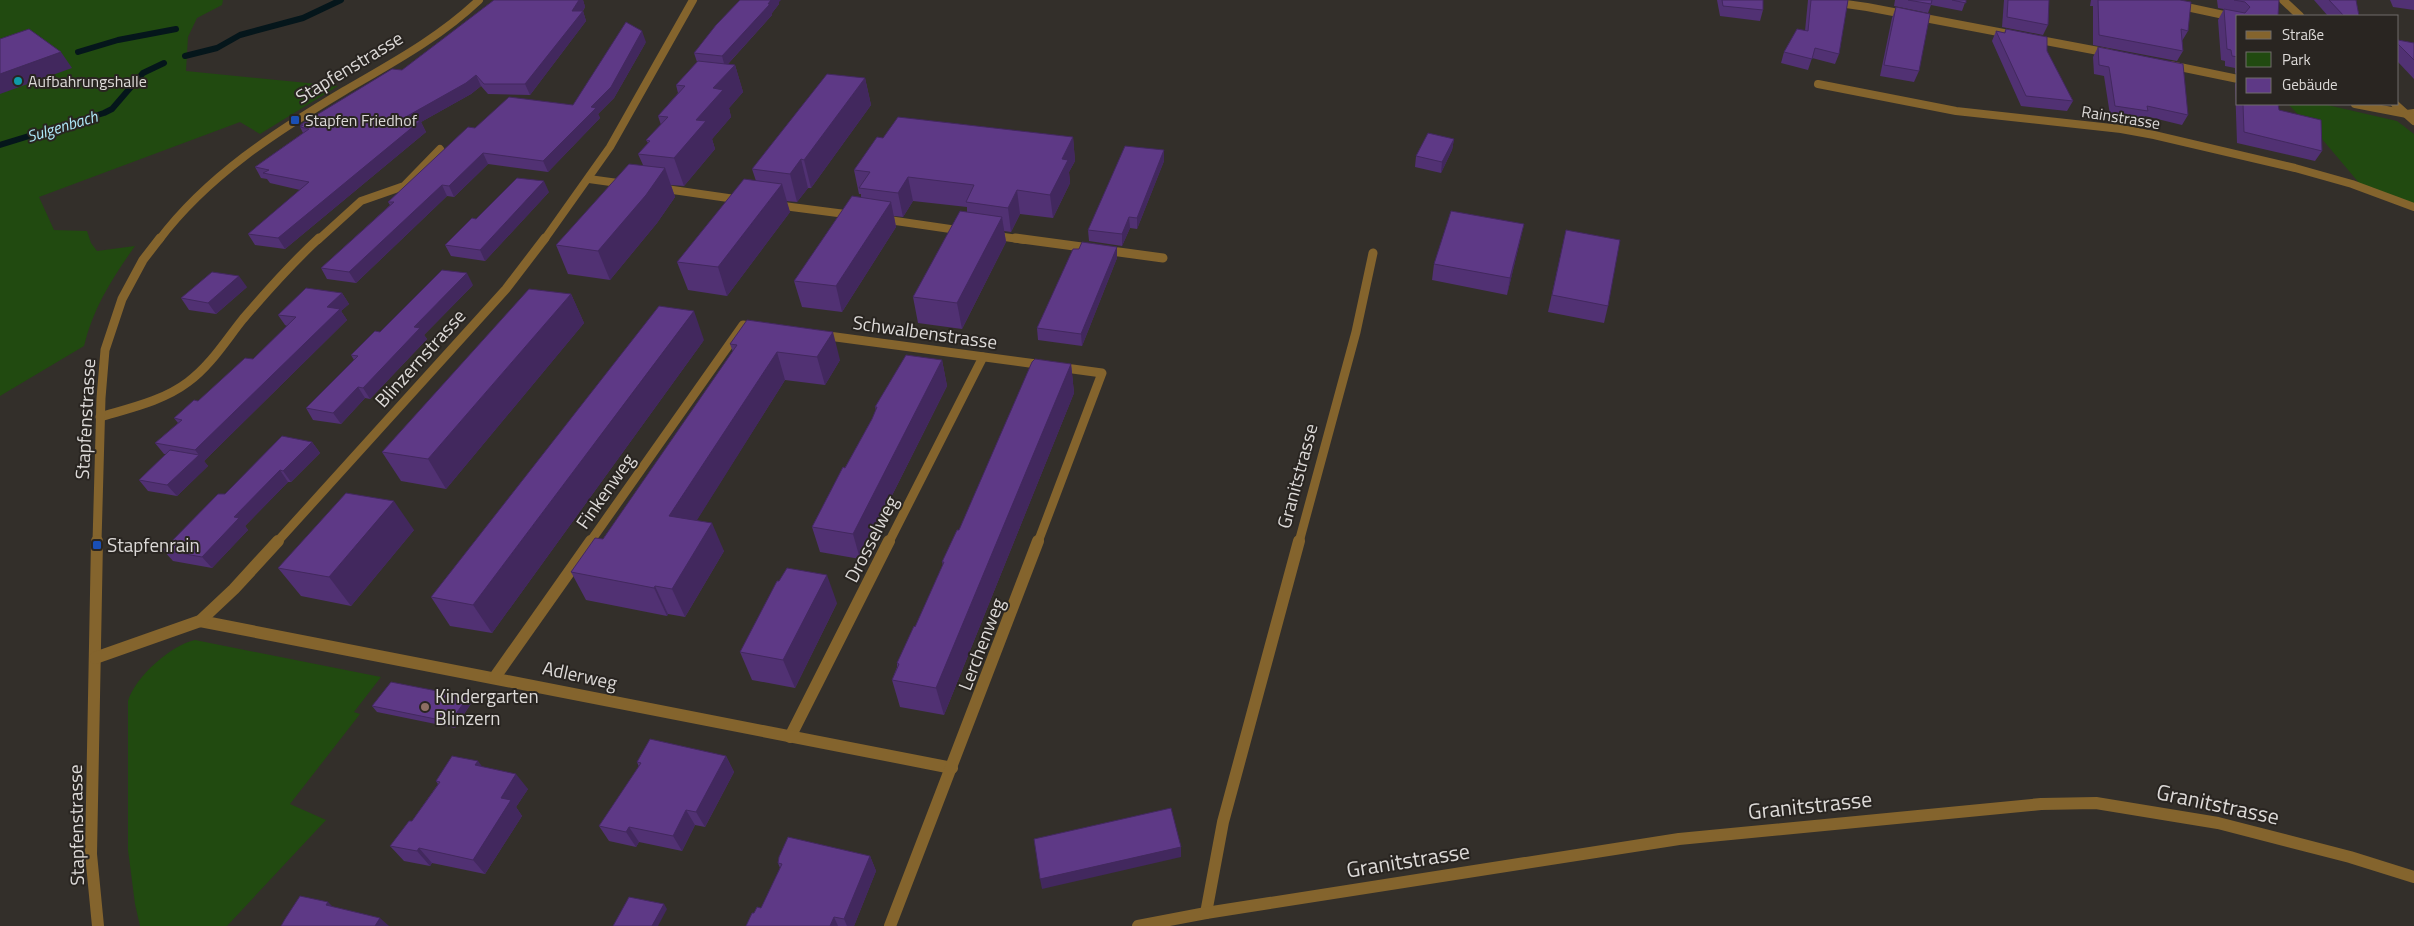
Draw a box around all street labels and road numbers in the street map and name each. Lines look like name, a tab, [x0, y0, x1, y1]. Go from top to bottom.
street label: Stapfenstrasse	[289, 23, 408, 110]
street label: Rainstrasse	[2080, 99, 2162, 135]
street label: Blinzernstrasse	[367, 302, 472, 414]
street label: Schwalbenstrasse	[851, 307, 999, 356]
street label: Stapfenstrasse	[67, 358, 102, 480]
street label: Granitstrasse	[1269, 420, 1324, 532]
street label: Finkenweg	[568, 447, 641, 535]
street label: Drosselweg	[836, 490, 905, 587]
street label: Lerchenweg	[950, 593, 1012, 694]
street label: Adlerweg	[540, 652, 620, 697]
street label: Stapfenstrasse	[60, 764, 91, 886]
street label: Granitstrasse	[2153, 774, 2283, 834]
street label: Granitstrasse	[1746, 782, 1874, 828]
street label: Granitstrasse	[1344, 833, 1472, 887]

